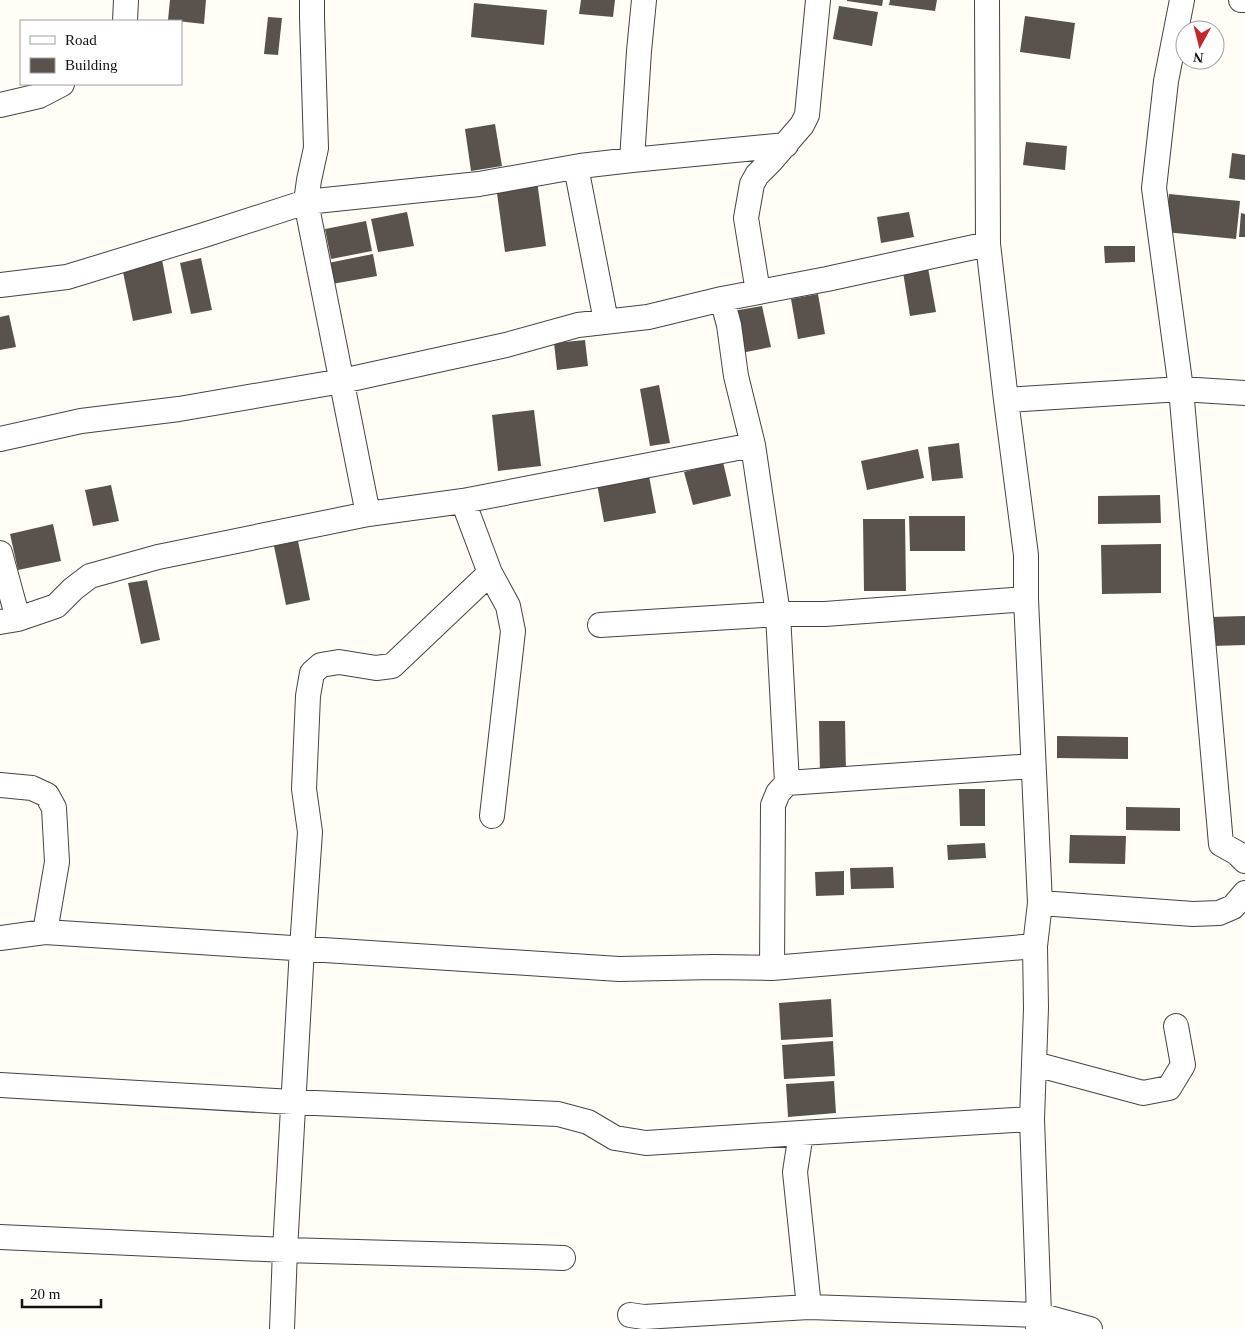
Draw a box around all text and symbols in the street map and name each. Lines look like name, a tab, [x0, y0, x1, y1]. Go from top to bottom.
legend	[20, 20, 182, 85]
north arrow	[1175, 20, 1225, 70]
text: Road	[65, 32, 97, 48]
text: N	[1193, 49, 1204, 65]
text: Building	[65, 57, 118, 73]
scale bar	[22, 1276, 101, 1308]
text: 20 m	[30, 1286, 61, 1302]

